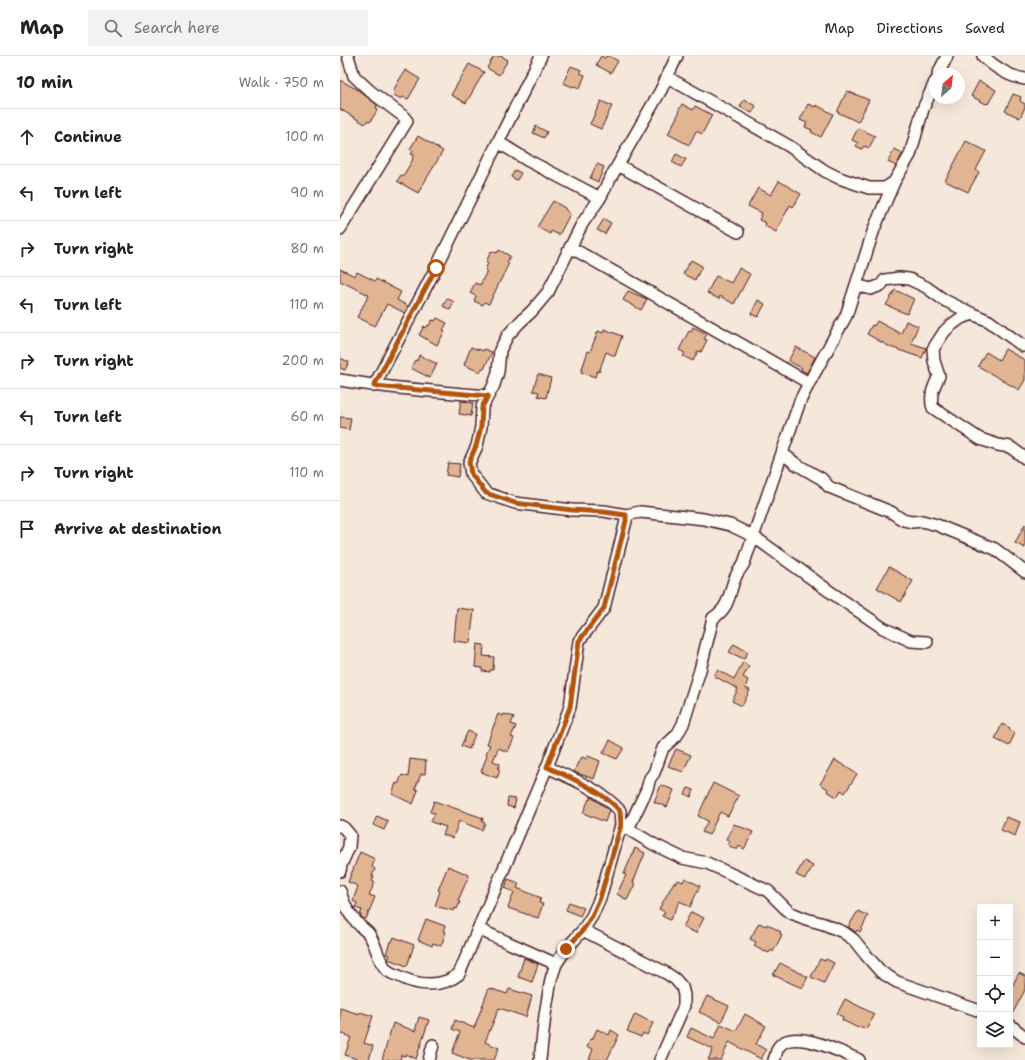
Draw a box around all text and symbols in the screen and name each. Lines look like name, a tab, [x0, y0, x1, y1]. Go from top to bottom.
search box	[88, 10, 368, 46]
text: Map	[20, 15, 64, 40]
icon: search	[102, 17, 124, 39]
text: Search here	[134, 18, 220, 38]
text: Map	[825, 19, 855, 37]
text: Directions	[877, 19, 943, 37]
text: Saved	[965, 19, 1005, 37]
north arrow	[929, 68, 965, 104]
text: 10 min	[16, 71, 73, 93]
text: Walk · 750 m	[239, 74, 324, 91]
icon: ahead	[16, 126, 38, 148]
text: Continue	[54, 127, 122, 147]
text: 100 m	[285, 128, 324, 145]
icon: left	[16, 182, 38, 204]
text: Turn left	[54, 183, 122, 203]
text: 90 m	[290, 184, 324, 201]
icon: right	[16, 238, 38, 260]
text: Turn right	[54, 239, 134, 259]
text: 80 m	[290, 240, 324, 257]
route start	[427, 259, 445, 277]
icon: left	[16, 294, 38, 316]
text: Turn left	[54, 295, 122, 315]
text: 110 m	[289, 296, 324, 313]
icon: right	[16, 350, 38, 372]
text: Turn right	[54, 351, 134, 371]
text: 200 m	[282, 352, 324, 369]
icon: left	[16, 406, 38, 428]
text: Turn left	[54, 407, 122, 427]
text: 60 m	[291, 408, 324, 425]
icon: right	[16, 462, 38, 484]
text: Turn right	[54, 463, 134, 483]
text: 110 m	[289, 464, 324, 481]
icon: arrive	[16, 518, 38, 540]
text: Arrive at destination	[54, 519, 222, 539]
map controls	[977, 904, 1013, 1048]
button: +	[977, 904, 1013, 940]
route end	[557, 940, 575, 958]
button: −	[977, 940, 1013, 976]
button: locate	[977, 976, 1013, 1012]
button: layers	[977, 1012, 1013, 1048]

